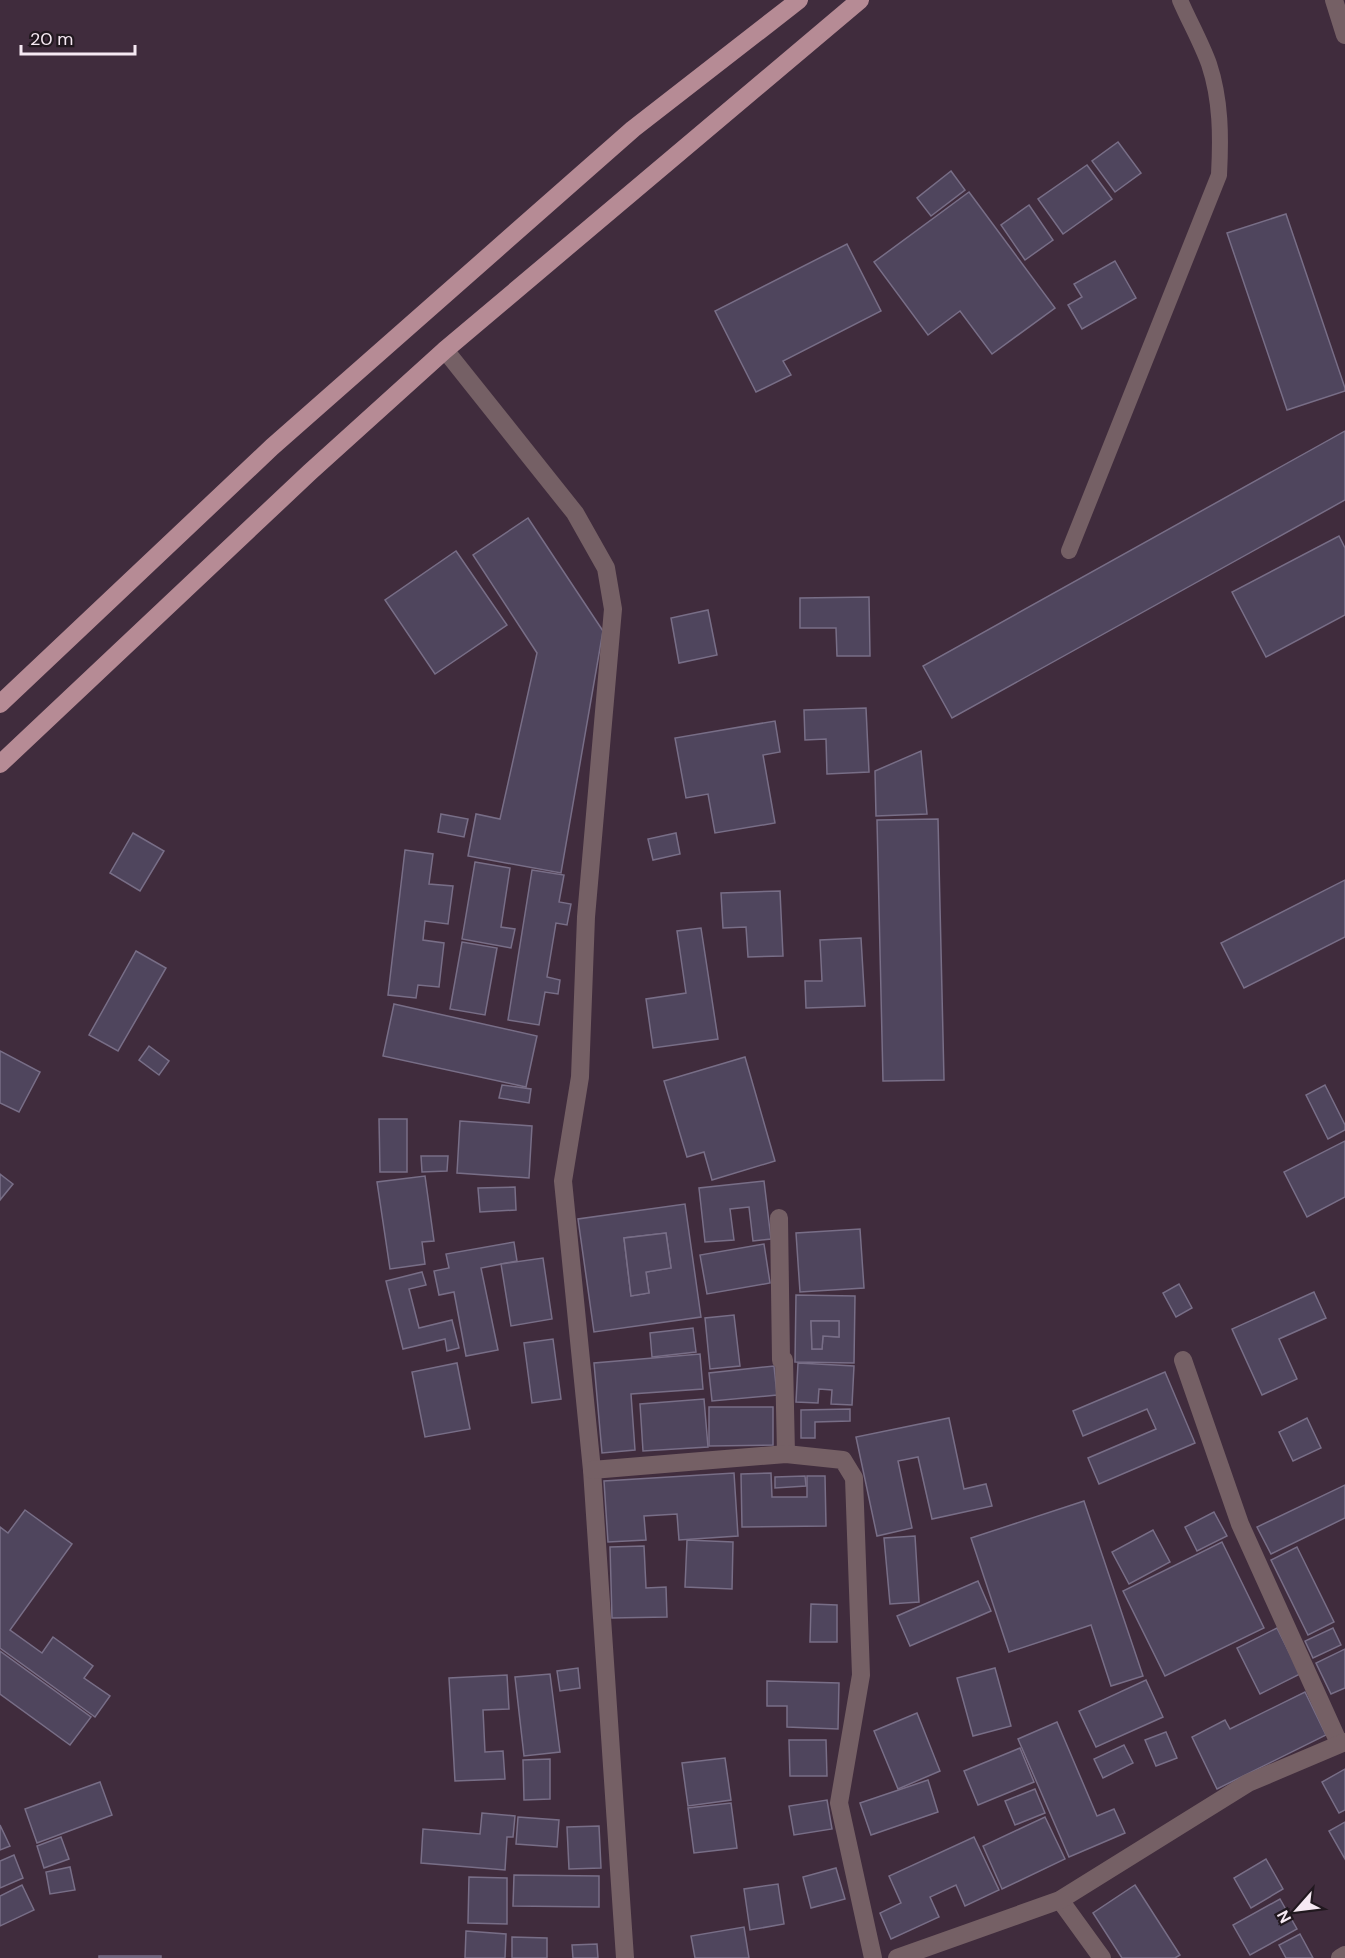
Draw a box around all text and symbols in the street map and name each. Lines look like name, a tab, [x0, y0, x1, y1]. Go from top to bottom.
scale bar	[21, 18, 135, 56]
text: 20 m	[30, 27, 73, 51]
north arrow	[1267, 1880, 1327, 1940]
text: N	[1272, 1907, 1296, 1927]

